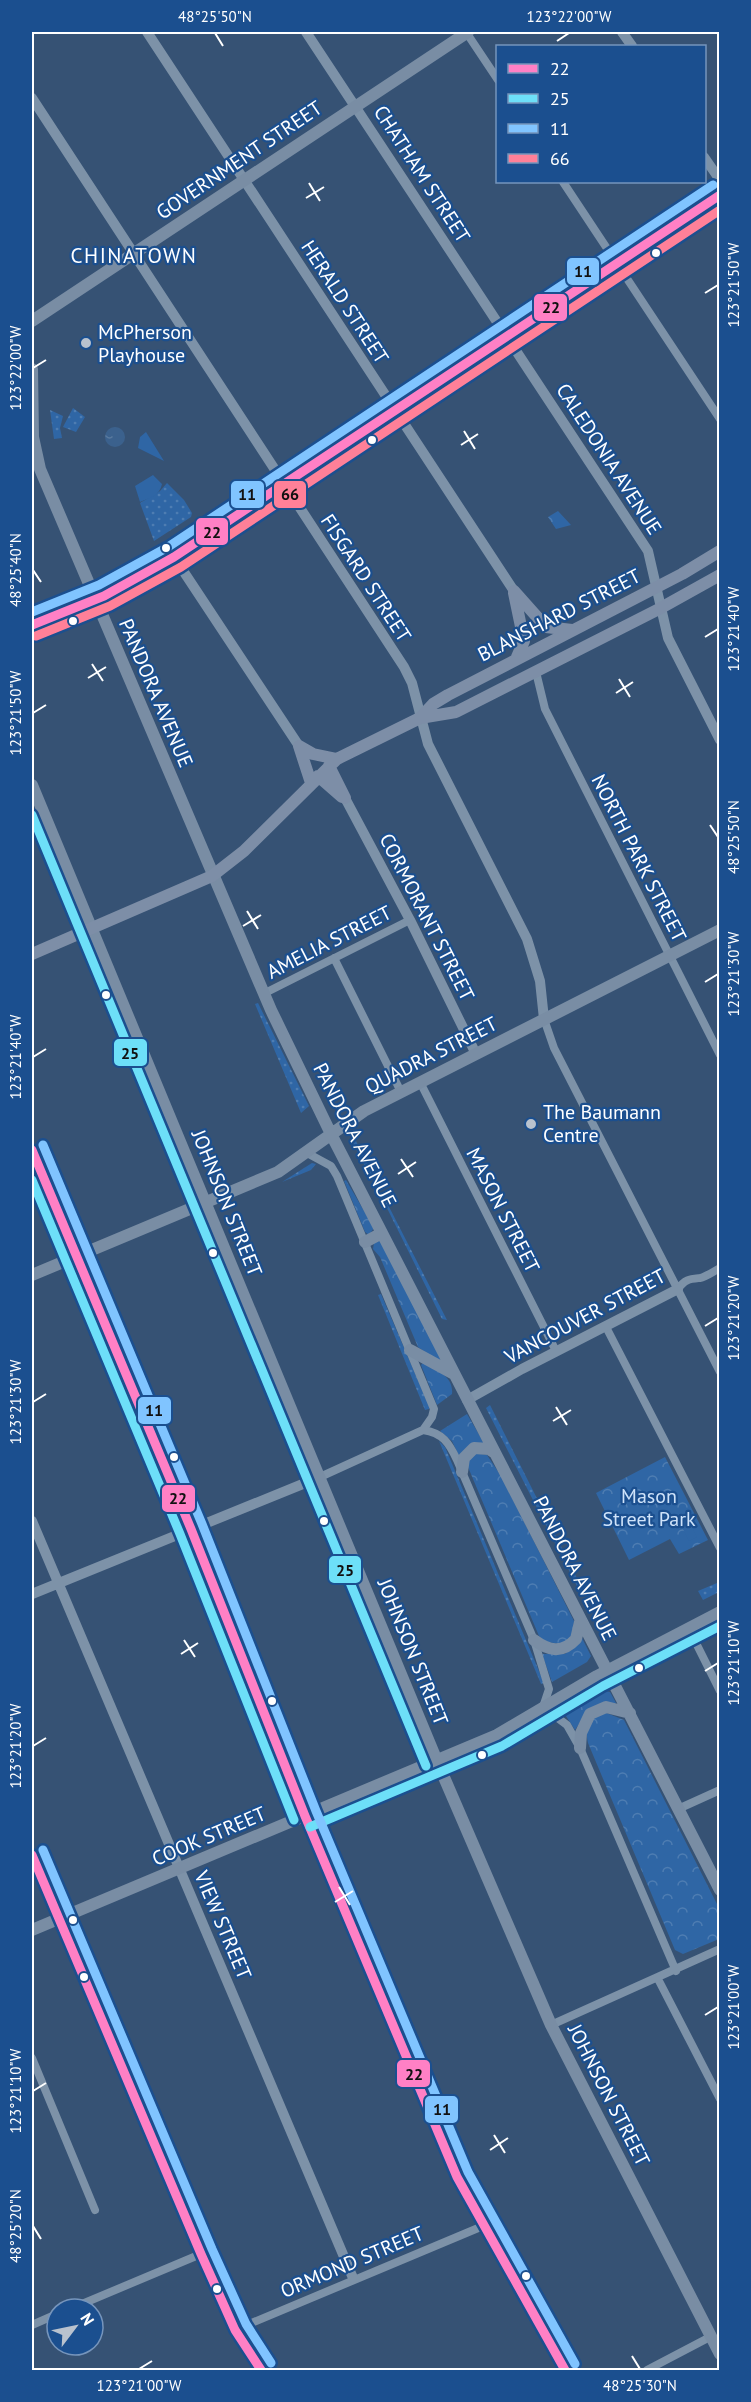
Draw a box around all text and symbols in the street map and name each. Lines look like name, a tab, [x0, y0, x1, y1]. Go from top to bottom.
text: 48°25'50"N	[178, 7, 252, 26]
text: 123°22'00"W	[527, 7, 612, 26]
legend	[496, 45, 706, 183]
text: 22	[550, 57, 570, 80]
text: 25	[550, 87, 570, 110]
street label: GOVERNMENT STREET	[151, 95, 327, 225]
street label: CHATHAM STREET	[368, 100, 476, 248]
text: 11	[550, 117, 570, 140]
text: 66	[550, 147, 570, 170]
street label: HERALD STREET	[295, 235, 395, 369]
district label: CHINATOWN	[71, 242, 197, 269]
text: 123°21'50"W	[724, 242, 743, 327]
unlabelled marker	[650, 247, 662, 259]
line badge: 11	[566, 257, 600, 286]
text: 11	[574, 261, 592, 281]
line badge: 22	[533, 293, 568, 322]
text: 22	[542, 297, 560, 317]
place label: McPherson Playhouse	[98, 319, 192, 368]
text: 123°22'00"W	[6, 325, 25, 410]
marker: McPherson Playhouse	[79, 336, 93, 350]
street label: CALEDONIA AVENUE	[550, 378, 668, 540]
unlabelled marker	[366, 434, 378, 446]
line badge: 11	[230, 480, 265, 509]
line badge: 66	[273, 480, 307, 509]
text: 11	[238, 484, 256, 504]
text: 66	[281, 484, 299, 504]
street label: FISGARD STREET	[315, 509, 417, 647]
line badge: 22	[195, 517, 229, 546]
text: 22	[203, 522, 221, 542]
text: 48°25'40"N	[6, 533, 25, 607]
unlabelled marker	[160, 542, 172, 554]
street label: BLANSHARD STREET	[473, 563, 645, 667]
text: 123°21'40"W	[724, 586, 743, 671]
unlabelled marker	[67, 615, 79, 627]
street label: PANDORA AVENUE	[113, 615, 199, 771]
text: 123°21'50"W	[6, 670, 25, 755]
street label: NORTH PARK STREET	[586, 770, 692, 946]
text: 48°25'50"N	[724, 800, 743, 874]
street label: CORMORANT STREET	[374, 829, 480, 1005]
street label: AMELIA STREET	[262, 899, 396, 985]
text: 123°21'30"W	[724, 931, 743, 1016]
unlabelled marker	[100, 989, 112, 1001]
street label: QUADRA STREET	[360, 1010, 502, 1100]
text: 123°21'40"W	[6, 1014, 25, 1099]
line badge: 25	[113, 1038, 148, 1067]
text: 25	[121, 1043, 139, 1063]
street label: PANDORA AVENUE	[307, 1058, 403, 1212]
place label: The Baumann Centre	[543, 1099, 661, 1148]
marker: The Baumann Centre	[524, 1117, 538, 1131]
street label: JOHNSON STREET	[185, 1125, 268, 1280]
street label: MASON STREET	[460, 1143, 546, 1277]
unlabelled marker	[207, 1247, 219, 1259]
street label: VANCOUVER STREET	[499, 1263, 670, 1370]
text: 123°21'20"W	[724, 1275, 743, 1360]
text: 123°21'30"W	[6, 1359, 25, 1444]
line badge: 11	[137, 1396, 172, 1425]
text: 11	[145, 1400, 163, 1420]
unlabelled marker	[168, 1451, 180, 1463]
park label: Mason Street Park	[602, 1483, 696, 1532]
line badge: 22	[161, 1484, 196, 1513]
text: 22	[169, 1488, 187, 1508]
street label: PANDORA AVENUE	[527, 1491, 623, 1645]
unlabelled marker	[318, 1515, 330, 1527]
line badge: 25	[328, 1555, 362, 1584]
text: 25	[336, 1560, 354, 1580]
street label: JOHNSON STREET	[371, 1574, 454, 1729]
text: 123°21'10"W	[724, 1620, 743, 1705]
unlabelled marker	[633, 1662, 645, 1674]
unlabelled marker	[266, 1695, 278, 1707]
text: 123°21'20"W	[6, 1703, 25, 1788]
unlabelled marker	[476, 1749, 488, 1761]
street label: COOK STREET	[148, 1800, 270, 1872]
street label: VIEW STREET	[188, 1866, 258, 1983]
unlabelled marker	[67, 1914, 79, 1926]
text: 123°21'00"W	[724, 1964, 743, 2049]
unlabelled marker	[78, 1971, 90, 1983]
street label: JOHNSON STREET	[562, 2019, 656, 2170]
text: 123°21'10"W	[6, 2048, 25, 2133]
line badge: 22	[396, 2059, 431, 2088]
text: 22	[405, 2064, 423, 2084]
line badge: 11	[424, 2095, 459, 2124]
text: 11	[433, 2099, 451, 2119]
text: 48°25'20"N	[6, 2189, 25, 2263]
street label: ORMOND STREET	[276, 2220, 428, 2304]
unlabelled marker	[520, 2270, 532, 2282]
unlabelled marker	[211, 2283, 223, 2295]
north arrow	[45, 2297, 105, 2357]
text: N	[76, 2309, 99, 2329]
text: 123°21'00"W	[97, 2376, 182, 2395]
text: 48°25'30"N	[603, 2376, 677, 2395]

